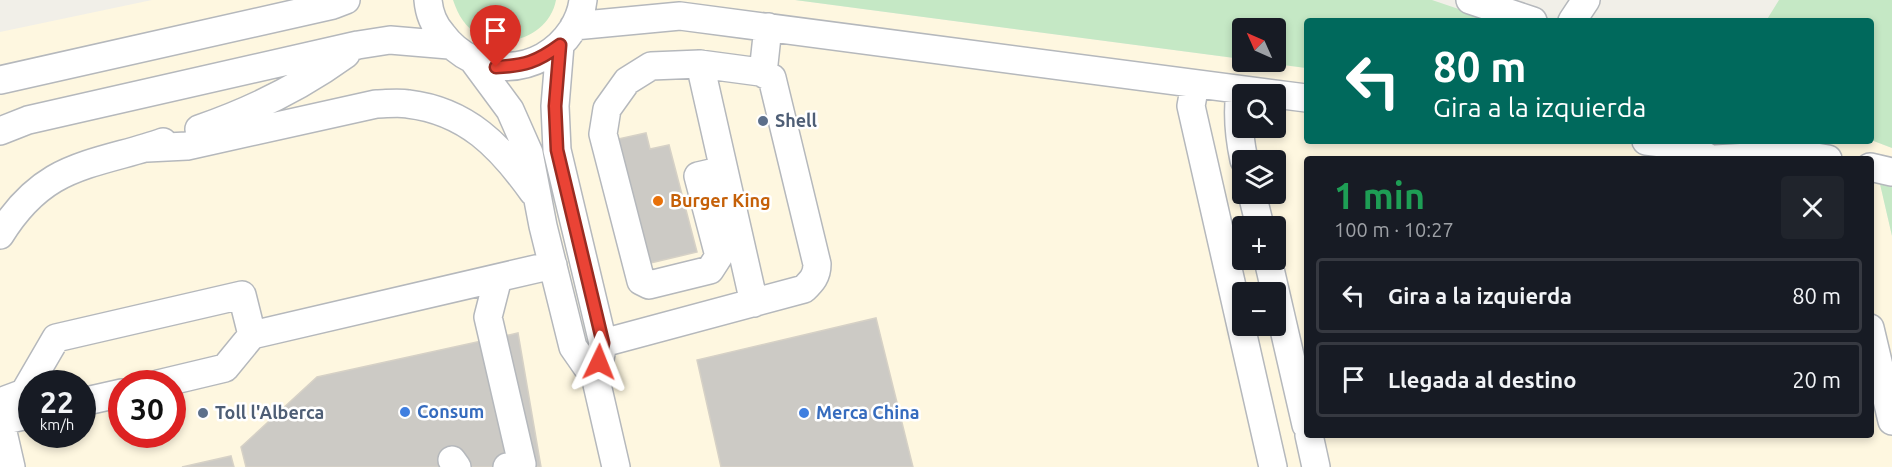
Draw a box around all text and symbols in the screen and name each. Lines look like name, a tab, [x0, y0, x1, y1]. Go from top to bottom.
pin	[470, 5, 521, 67]
icon: arrive	[479, 14, 512, 47]
north arrow	[1232, 18, 1286, 72]
map controls	[1232, 18, 1286, 336]
icon: left	[1334, 42, 1412, 120]
text: 80 m	[1433, 43, 1527, 90]
button: search	[1232, 84, 1286, 138]
text: Gira a la izquierda	[1433, 92, 1646, 122]
place label: Shell	[775, 110, 818, 130]
marker: Shell	[756, 114, 770, 128]
button: layers	[1232, 150, 1286, 204]
text: 1 min	[1334, 175, 1425, 216]
button: close	[1781, 176, 1844, 239]
place label: Burger King	[670, 190, 771, 210]
marker: Burger King	[651, 194, 665, 208]
button: +	[1232, 216, 1286, 270]
text: 100 m · 10:27	[1334, 218, 1454, 241]
icon: left	[1337, 279, 1370, 312]
button: −	[1232, 282, 1286, 336]
text: Gira a la izquierda	[1388, 283, 1572, 308]
text: 80 m	[1792, 283, 1841, 308]
position arrow	[567, 330, 631, 394]
icon: arrive	[1337, 363, 1370, 396]
text: Llegada al destino	[1388, 367, 1576, 392]
text: 20 m	[1792, 367, 1841, 392]
speed limit sign: 30	[108, 370, 186, 448]
text: 22	[40, 385, 74, 419]
place label: Consum	[417, 401, 484, 421]
place label: Toll l'Alberca	[215, 402, 324, 422]
place label: Merca China	[816, 402, 920, 422]
marker: Consum	[398, 405, 412, 419]
marker: Toll l'Alberca	[196, 406, 210, 420]
marker: Merca China	[797, 406, 811, 420]
text: km/h	[40, 416, 74, 433]

